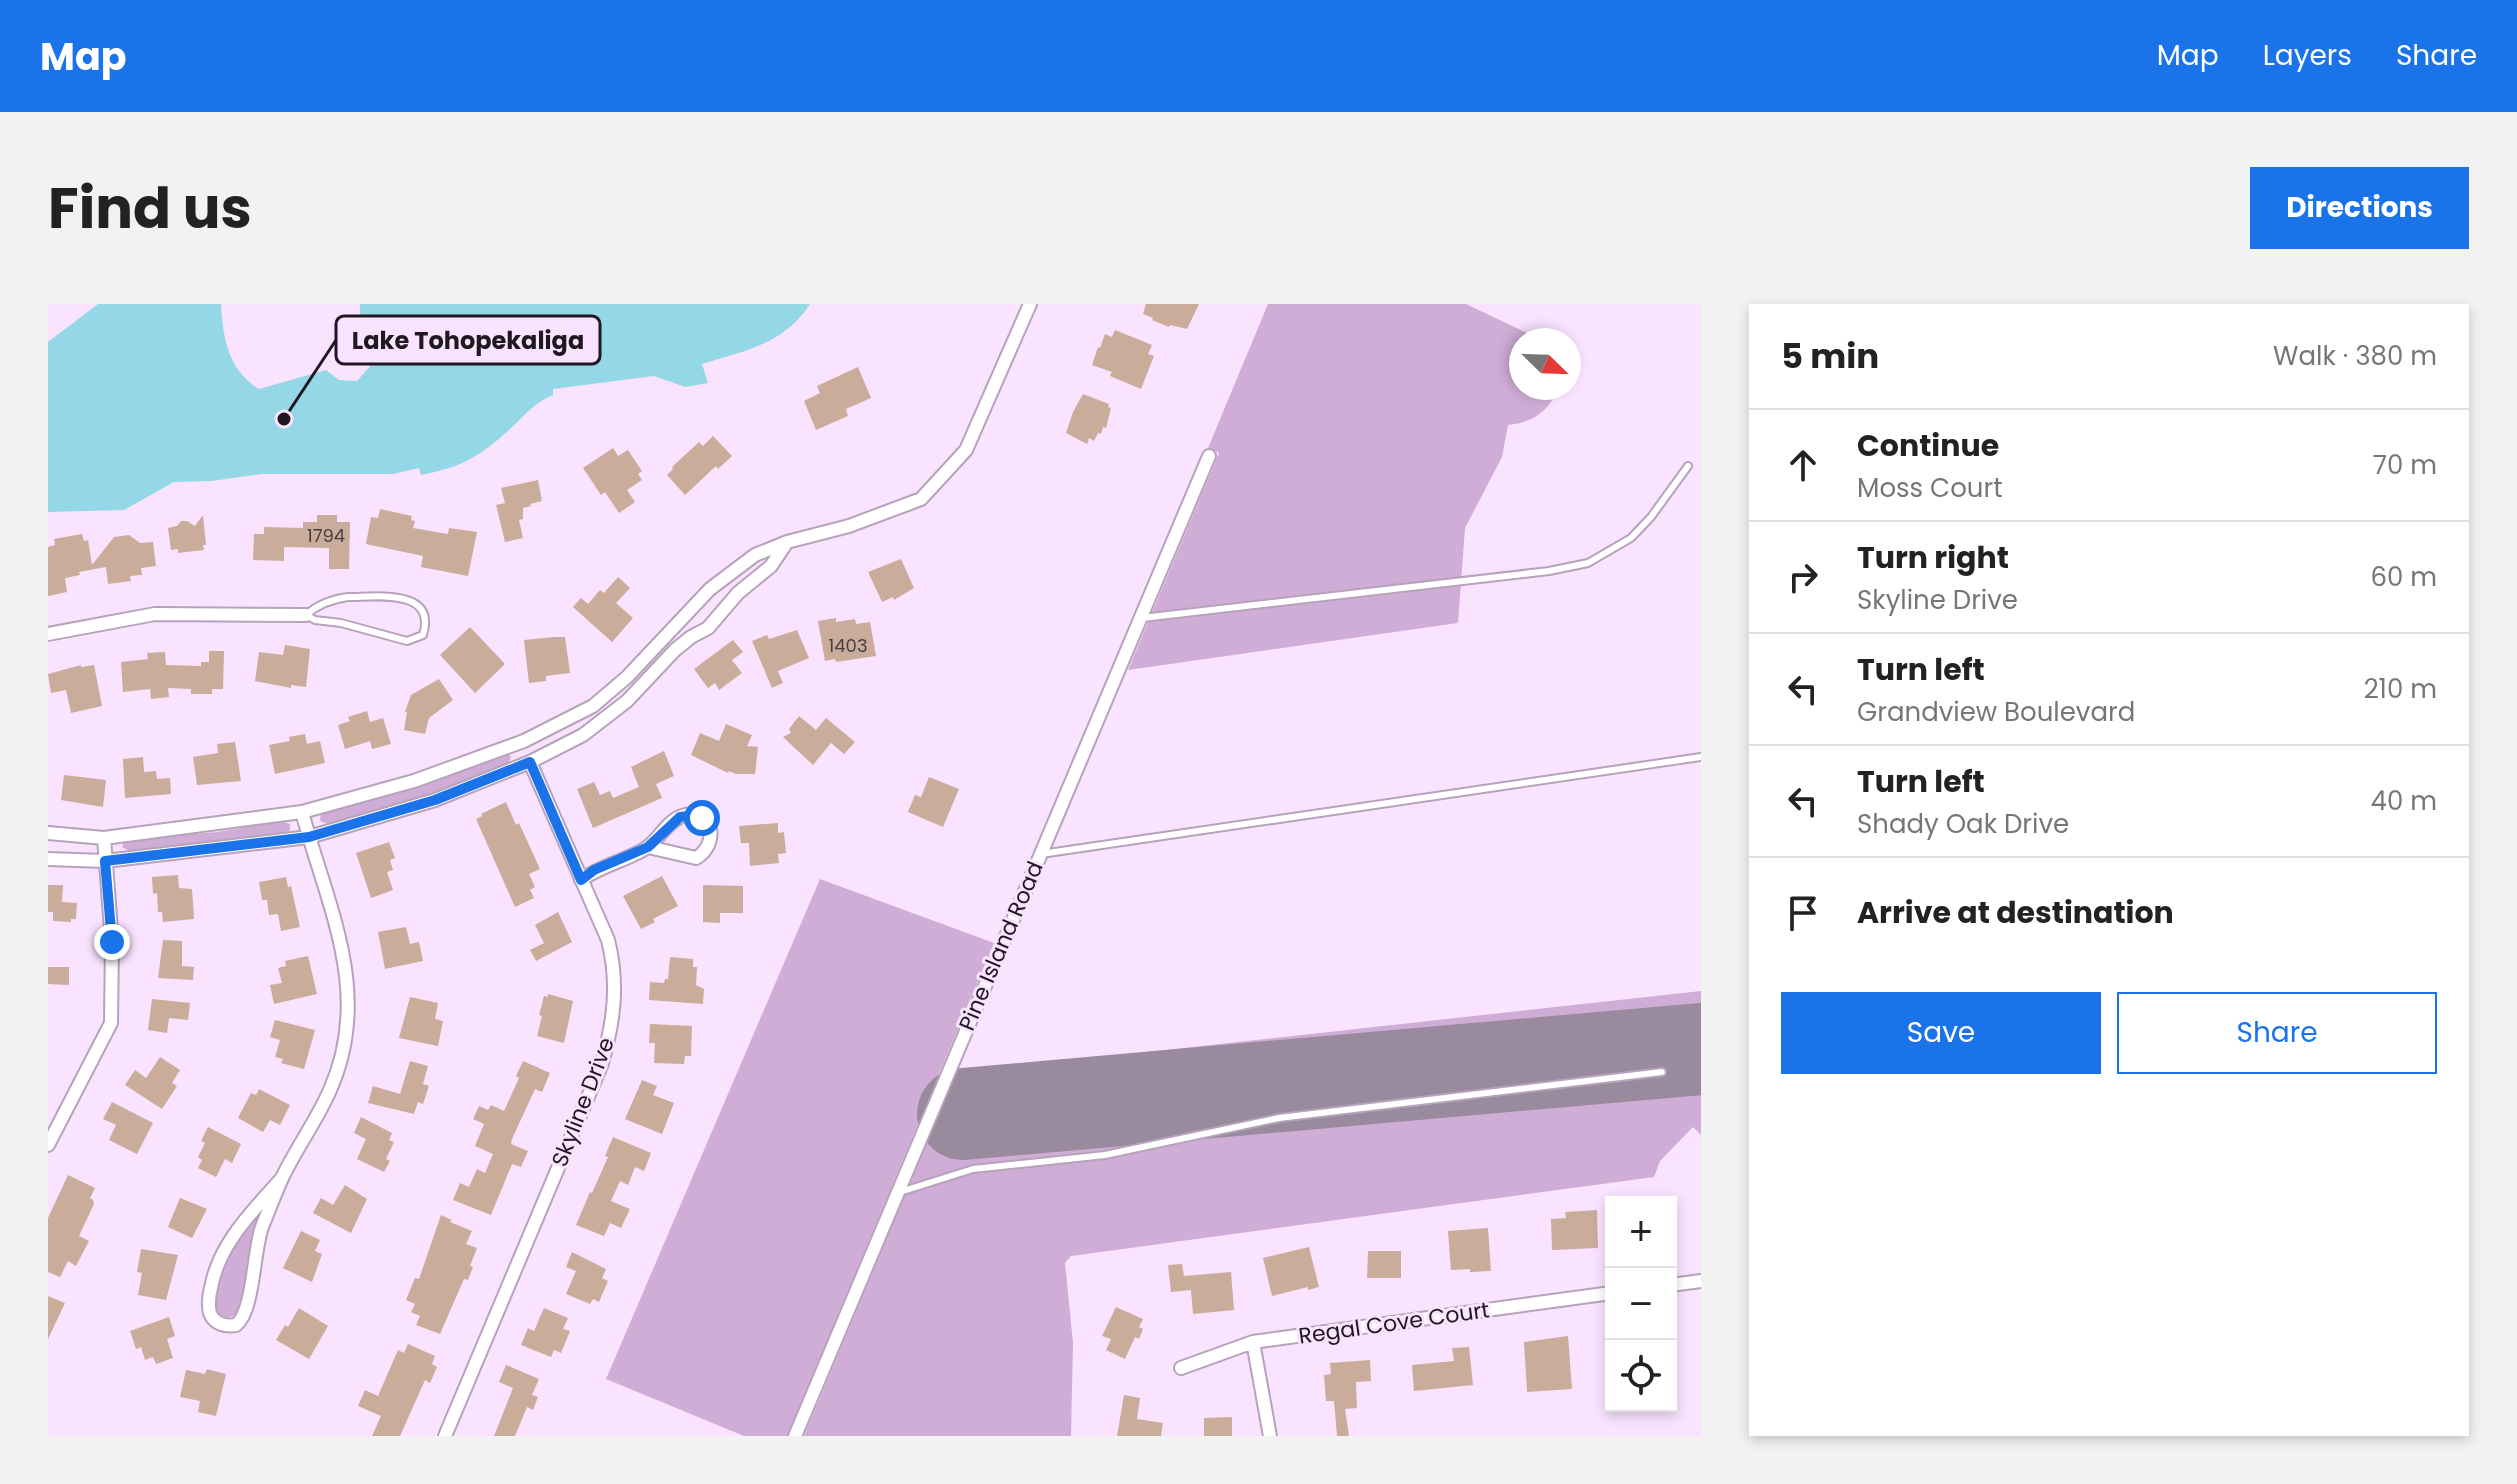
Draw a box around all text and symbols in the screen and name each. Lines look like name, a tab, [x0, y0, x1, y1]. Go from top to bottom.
text: Map	[40, 30, 127, 83]
text: Map	[2157, 36, 2219, 75]
text: Layers	[2263, 36, 2352, 75]
text: Share	[2396, 36, 2477, 75]
button: Directions	[2250, 167, 2469, 249]
text: Find us	[48, 169, 252, 248]
callout: Lake Tohopekaliga	[336, 316, 600, 364]
text: Lake Tohopekaliga	[352, 324, 584, 357]
north arrow	[1509, 328, 1581, 400]
text: 5 min	[1781, 332, 1879, 380]
text: Walk · 380 m	[2273, 338, 2437, 374]
text: Continue	[1857, 424, 1999, 467]
icon: ahead	[1781, 443, 1825, 487]
text: 70 m	[2373, 447, 2437, 483]
text: Moss Court	[1857, 470, 2003, 506]
house number: 1794	[307, 523, 345, 548]
text: Turn right	[1857, 536, 2009, 579]
icon: right	[1781, 555, 1825, 599]
text: 60 m	[2370, 559, 2437, 595]
text: Skyline Drive	[1857, 582, 2018, 618]
house number: 1403	[829, 633, 868, 658]
text: Turn left	[1857, 648, 1985, 691]
icon: left	[1781, 667, 1825, 711]
text: 210 m	[2364, 671, 2437, 707]
text: Grandview Boulevard	[1857, 694, 2135, 730]
text: Turn left	[1857, 760, 1985, 803]
icon: left	[1781, 779, 1825, 823]
text: 40 m	[2371, 783, 2437, 819]
route start	[684, 800, 720, 836]
text: Shady Oak Drive	[1857, 806, 2069, 842]
street label: Pine Island Road	[951, 857, 1051, 1035]
icon: arrive	[1781, 891, 1825, 935]
text: Arrive at destination	[1857, 891, 2174, 934]
route end	[94, 924, 130, 960]
button: Save	[1781, 992, 2101, 1074]
button: Share	[2117, 992, 2437, 1074]
street label: Skyline Drive	[544, 1033, 622, 1171]
map controls	[1605, 1196, 1677, 1412]
button: +	[1605, 1196, 1677, 1268]
button: −	[1605, 1268, 1677, 1340]
street label: Regal Cove Court	[1297, 1294, 1491, 1352]
button: locate	[1605, 1340, 1677, 1412]

